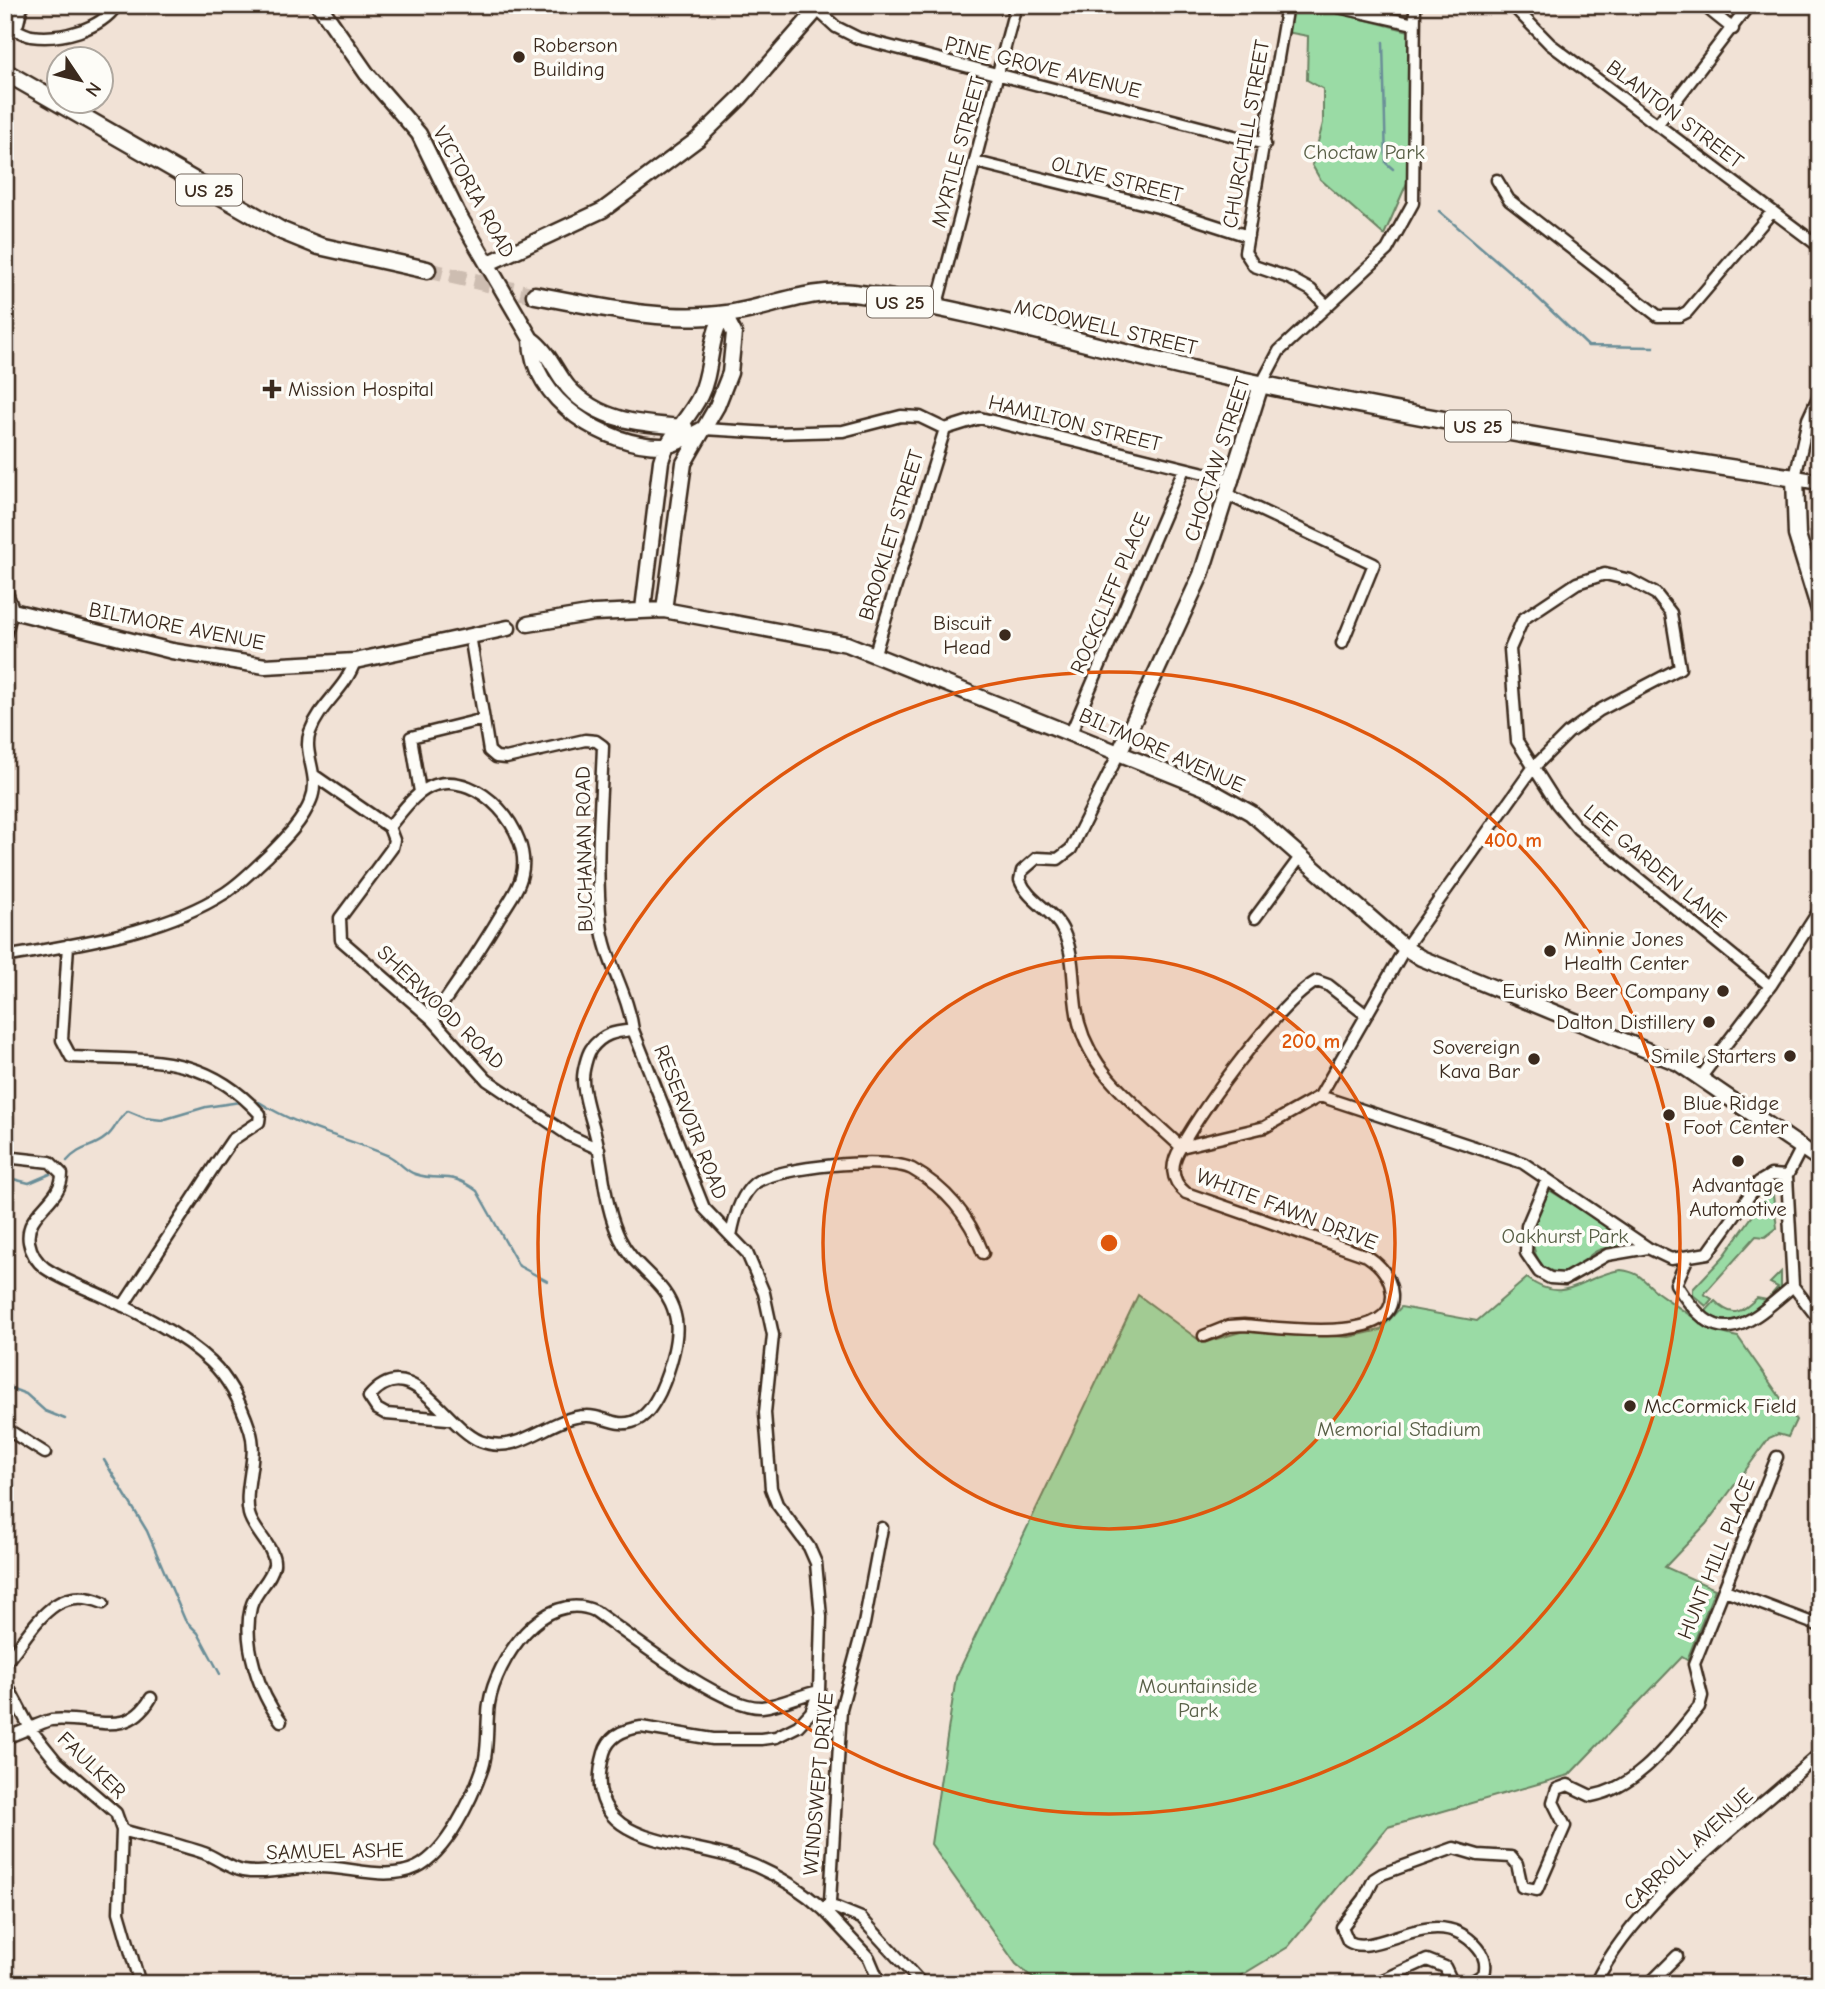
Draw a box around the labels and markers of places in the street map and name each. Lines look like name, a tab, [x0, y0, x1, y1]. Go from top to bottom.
place label: Roberson Building	[533, 33, 618, 81]
marker: Roberson Building	[511, 49, 527, 65]
place label: Mission Hospital	[288, 377, 434, 401]
marker: Mission Hospital	[262, 379, 282, 399]
place label: Biscuit Head	[933, 611, 992, 659]
marker: Biscuit Head	[997, 627, 1013, 643]
place label: Minnie Jones Health Center	[1564, 927, 1689, 975]
marker: Minnie Jones Health Center	[1542, 943, 1558, 959]
place label: Eurisko Beer Company	[1502, 979, 1710, 1003]
marker: Eurisko Beer Company	[1715, 983, 1731, 999]
place label: Dalton Distillery	[1556, 1010, 1696, 1034]
marker: Dalton Distillery	[1701, 1014, 1717, 1030]
place label: Sovereign Kava Bar	[1433, 1035, 1521, 1083]
place label: Smile Starters	[1651, 1044, 1776, 1068]
marker: Smile Starters	[1782, 1048, 1798, 1064]
marker: Sovereign Kava Bar	[1526, 1051, 1542, 1067]
place label: Blue Ridge Foot Center	[1683, 1091, 1789, 1139]
marker: Blue Ridge Foot Center	[1661, 1107, 1677, 1123]
marker: Advantage Automotive	[1730, 1153, 1746, 1169]
place label: Advantage Automotive	[1689, 1173, 1787, 1221]
centre of rings	[1097, 1231, 1121, 1255]
place label: McCormick Field	[1644, 1394, 1797, 1418]
marker: McCormick Field	[1622, 1398, 1638, 1414]

